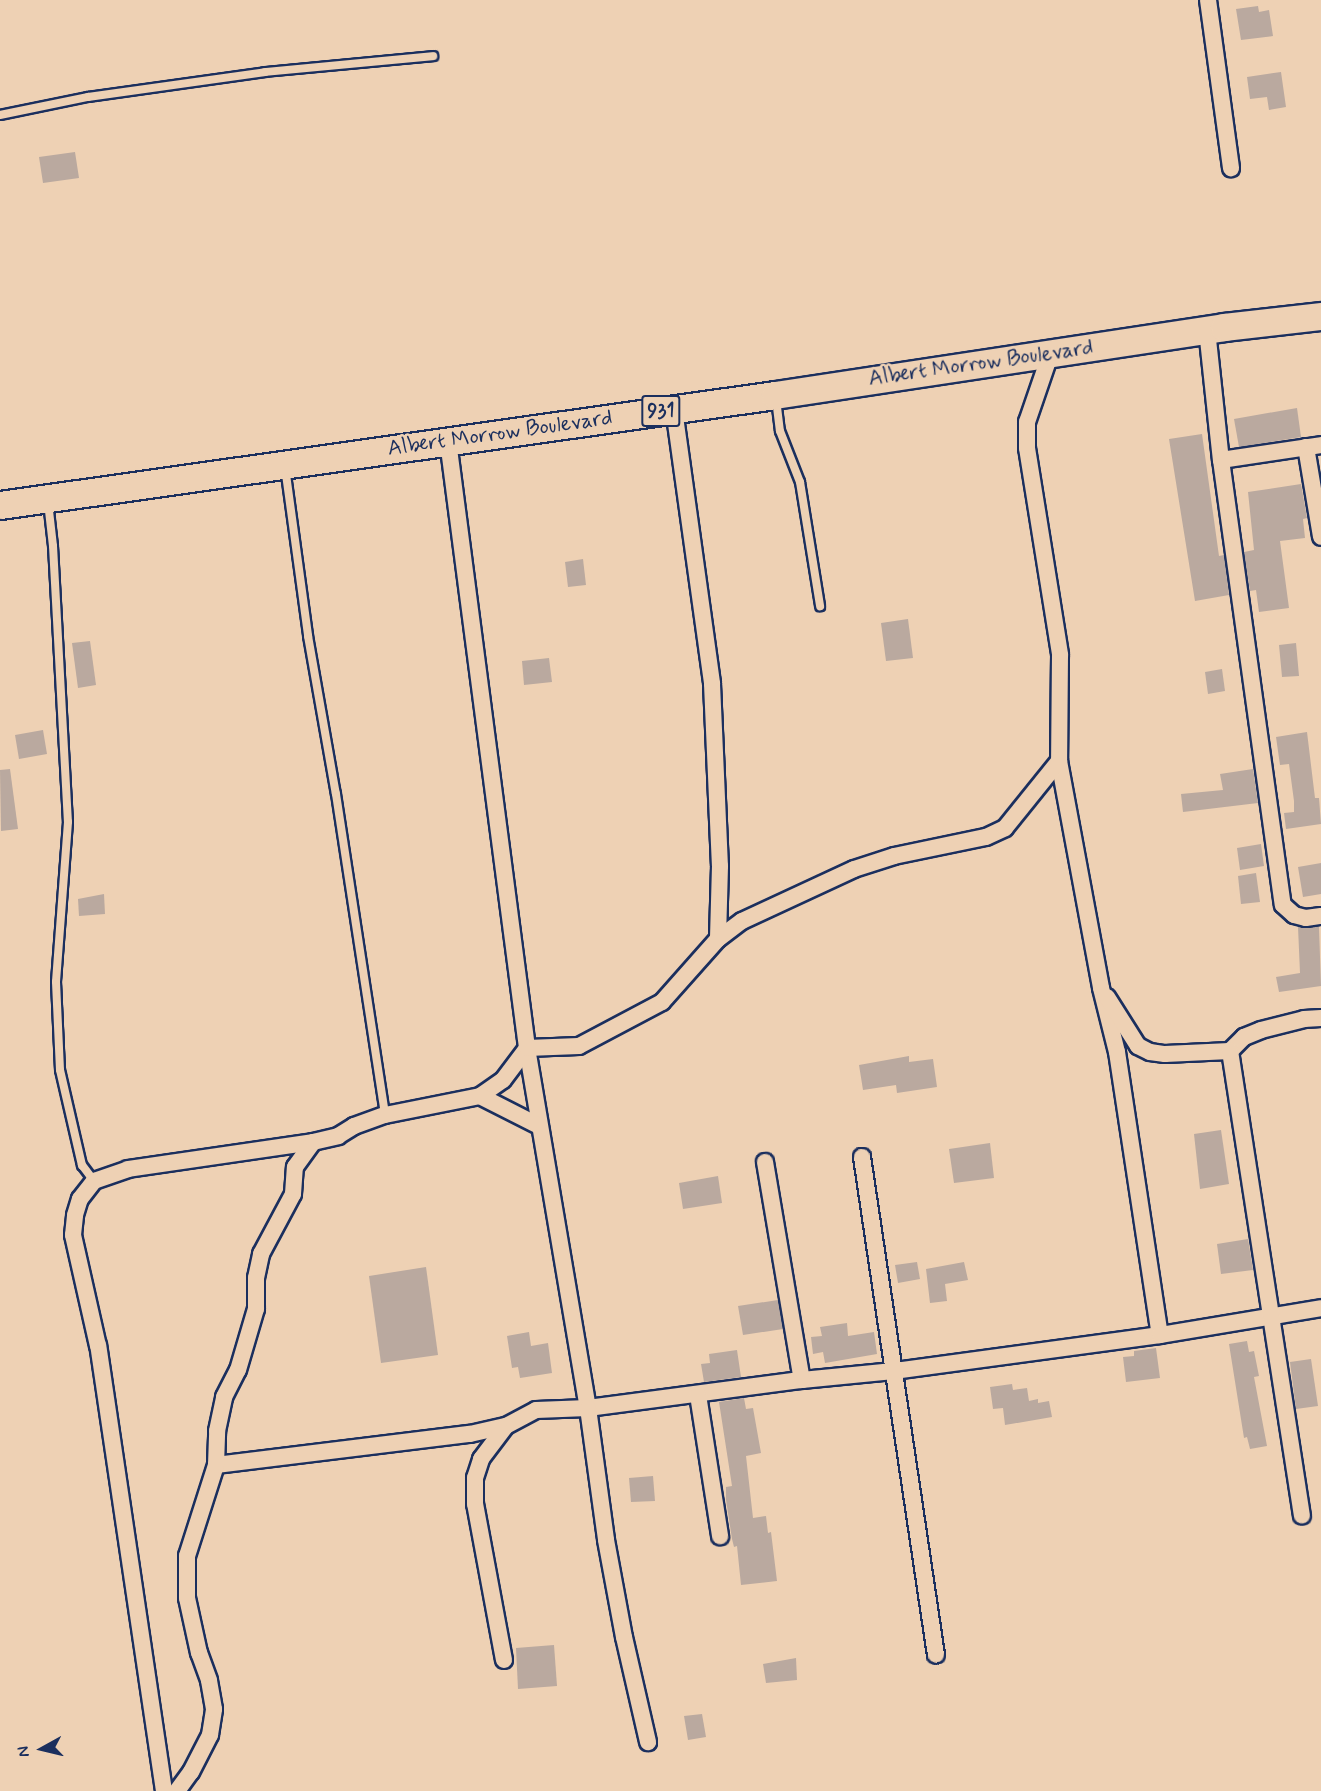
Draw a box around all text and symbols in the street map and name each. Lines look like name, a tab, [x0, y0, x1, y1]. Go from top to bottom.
street label: Albert Morrow Boulevard	[866, 335, 1096, 393]
road number: 931	[640, 393, 682, 429]
street label: Albert Morrow Boulevard	[385, 405, 615, 463]
north arrow	[12, 1719, 72, 1779]
text: N	[13, 1745, 35, 1758]

